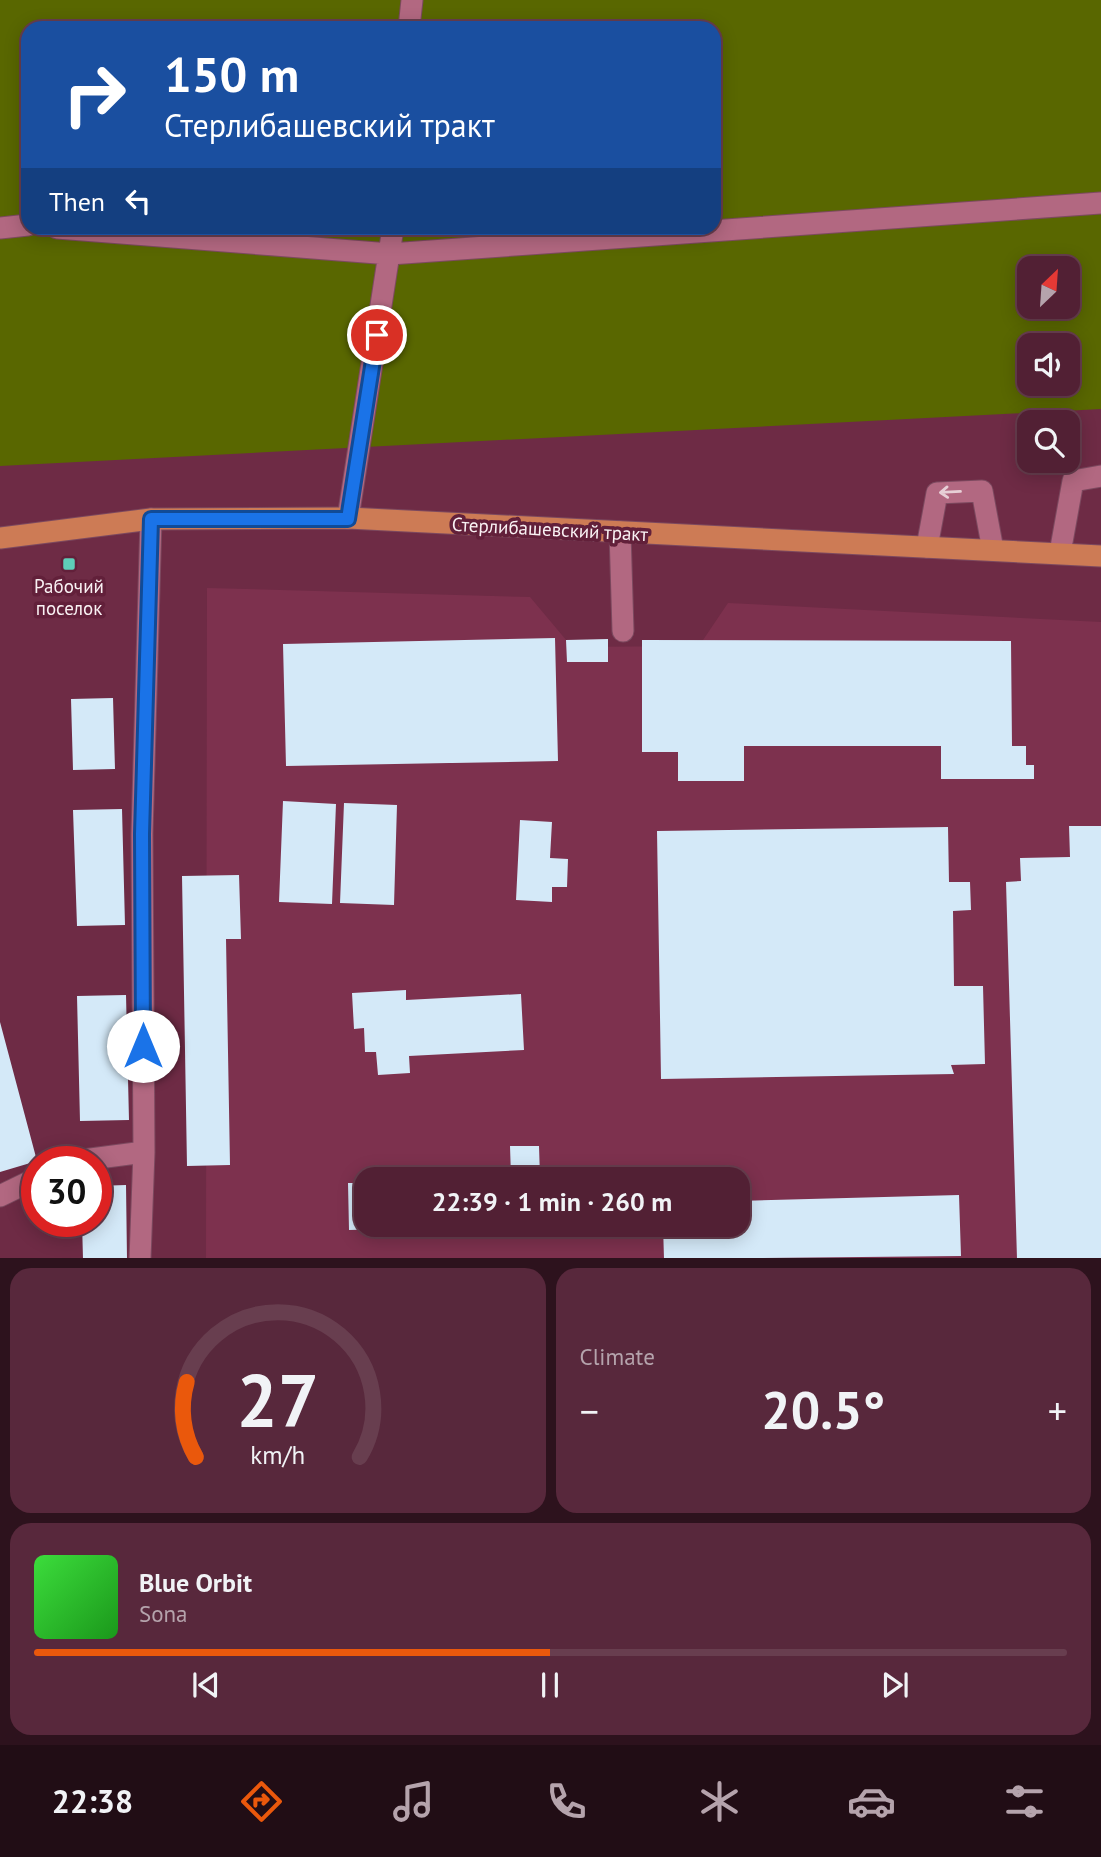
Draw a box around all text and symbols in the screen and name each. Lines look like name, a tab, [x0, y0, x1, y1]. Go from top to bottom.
text: 150 m	[164, 42, 299, 106]
icon: right	[49, 49, 140, 140]
text: Стерлибашевский тракт	[164, 104, 495, 146]
icon: left	[119, 182, 157, 220]
text: Then	[49, 185, 105, 218]
north arrow	[1017, 256, 1080, 318]
map controls	[1017, 256, 1080, 473]
pin	[347, 305, 407, 365]
icon: arrive	[358, 316, 396, 354]
button: sound	[1017, 333, 1080, 396]
button: search	[1017, 410, 1080, 473]
one-way arrow	[939, 486, 962, 499]
street label: Стерлибашевский тракт	[451, 512, 649, 546]
marker: Рабочий поселок	[61, 556, 77, 572]
place label: Рабочий поселок	[34, 574, 104, 620]
position arrow	[106, 1009, 180, 1083]
speed limit sign: 30	[21, 1146, 112, 1237]
text: 22:39 · 1 min · 260 m	[432, 1185, 672, 1218]
text: Climate	[580, 1342, 655, 1371]
text: 27	[236, 1353, 319, 1447]
text: 20.5°	[761, 1376, 885, 1443]
text: −	[580, 1386, 599, 1435]
text: +	[1048, 1386, 1067, 1435]
text: km/h	[250, 1438, 305, 1470]
text: Blue Orbit	[139, 1566, 252, 1599]
text: Sona	[139, 1599, 188, 1628]
icon: previous	[187, 1666, 225, 1704]
icon: pause	[531, 1666, 569, 1704]
icon: next	[876, 1666, 914, 1704]
icon: directions	[237, 1777, 286, 1826]
icon: music	[389, 1777, 438, 1826]
icon: phone	[542, 1777, 591, 1826]
icon: climate	[695, 1777, 744, 1826]
icon: car	[847, 1777, 896, 1826]
icon: filters	[1000, 1777, 1049, 1826]
text: 22:38	[52, 1780, 133, 1822]

